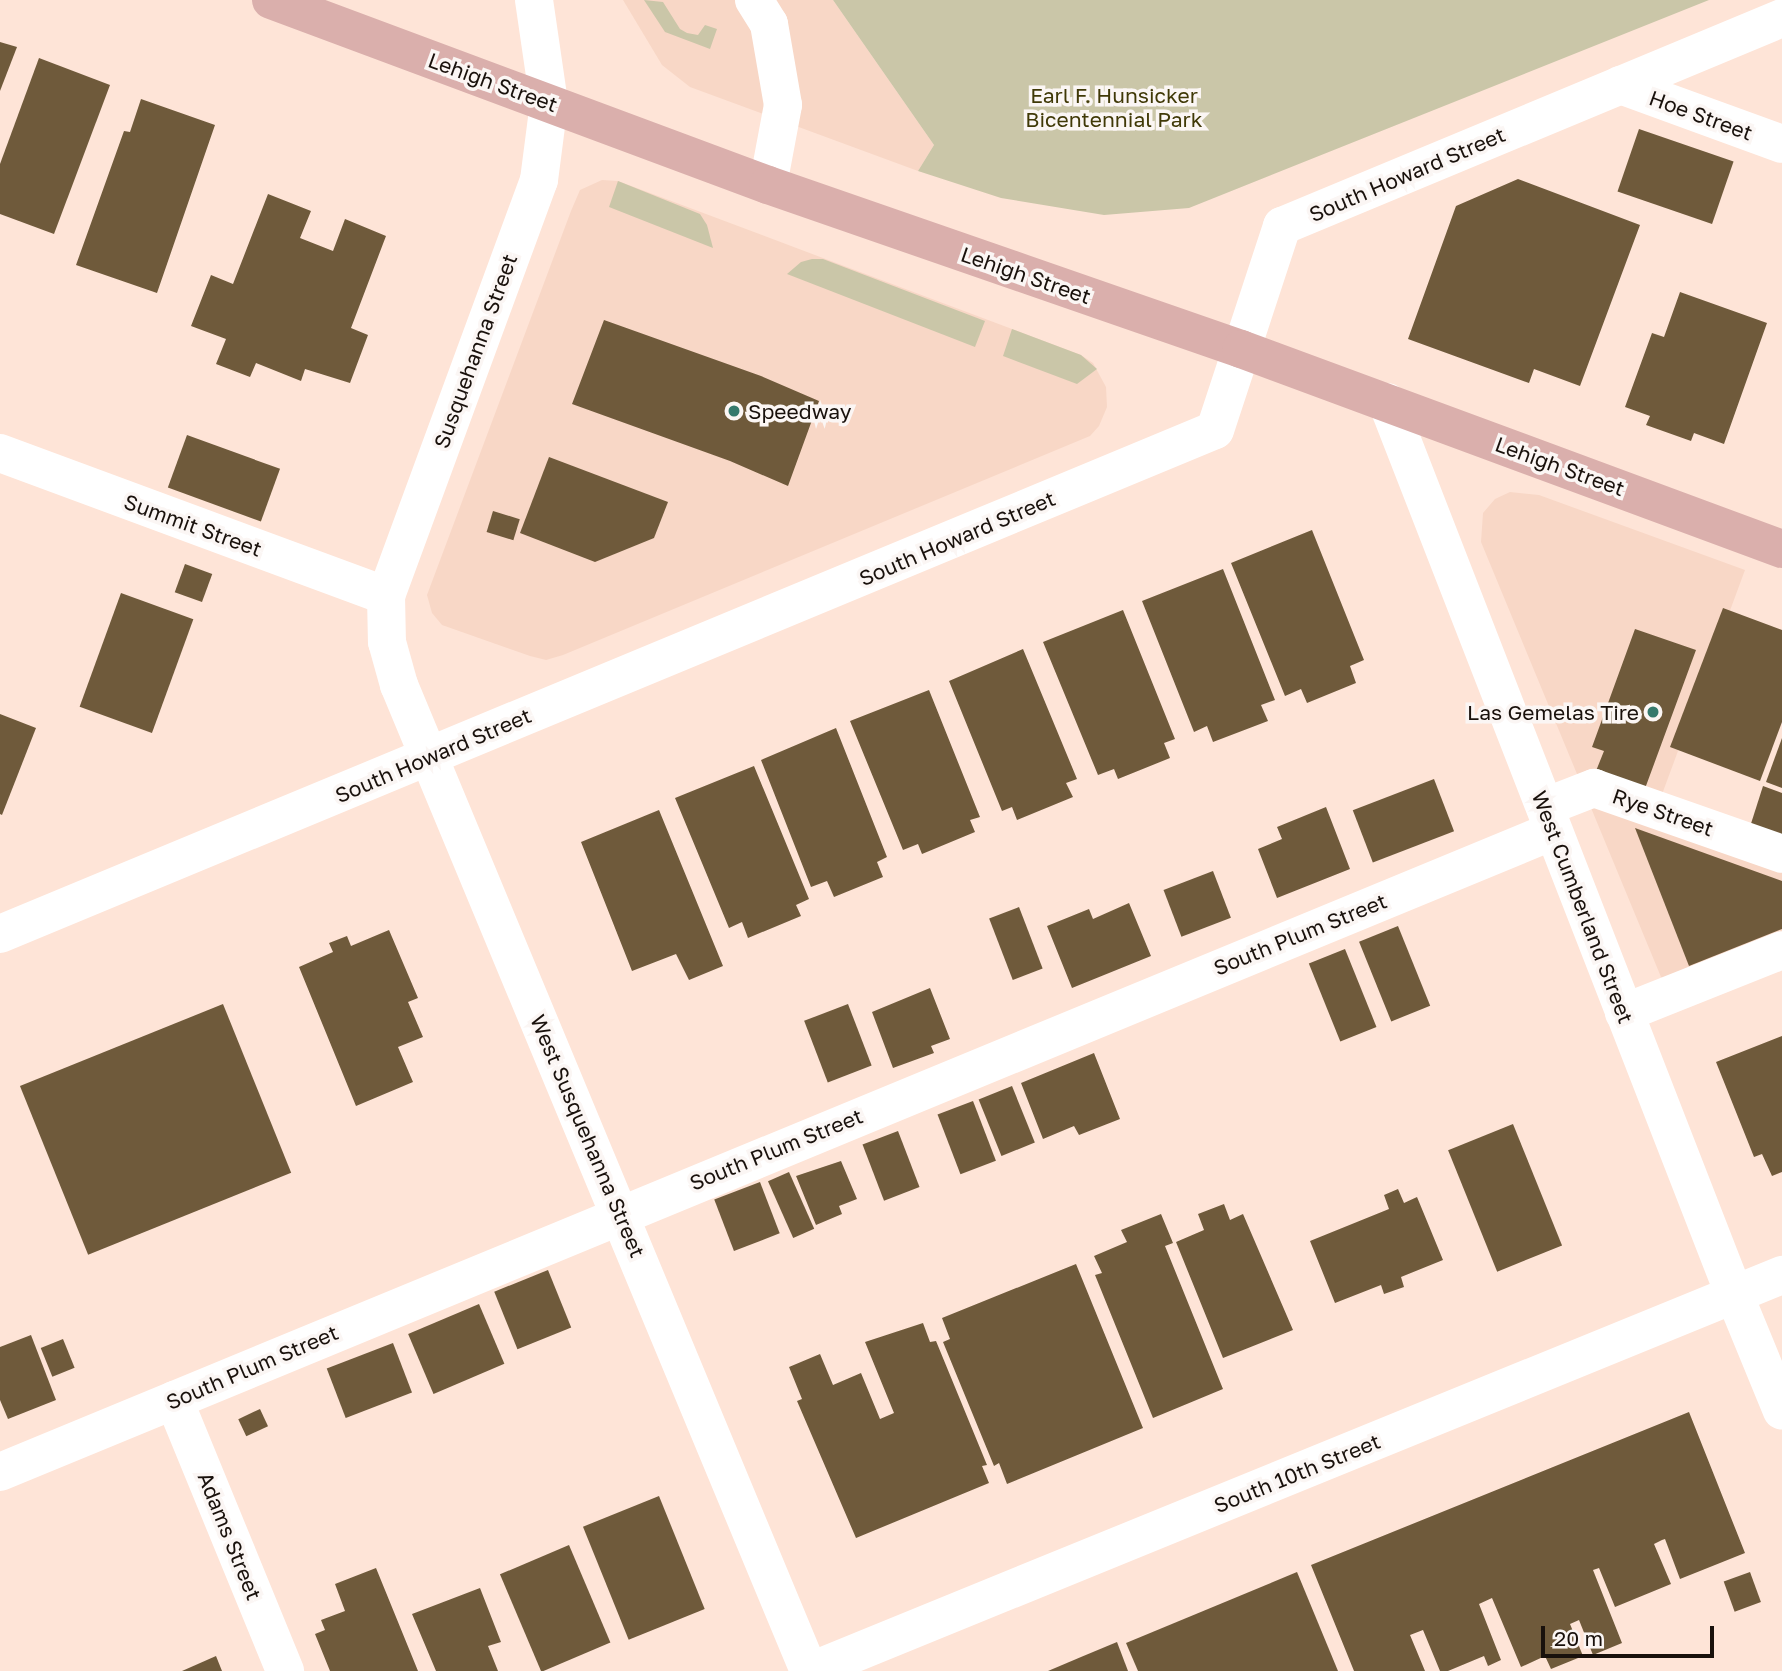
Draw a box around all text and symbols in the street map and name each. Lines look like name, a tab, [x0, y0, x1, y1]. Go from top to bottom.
street label: Lehigh Street	[425, 47, 561, 117]
park label: Earl F. Hunsicker Bicentennial Park	[1025, 82, 1203, 132]
street label: Hoe Street	[1646, 85, 1756, 145]
street label: South Howard Street	[1305, 121, 1509, 227]
street label: Lehigh Street	[958, 241, 1094, 309]
street label: Susquehanna Street	[428, 250, 522, 452]
place label: Speedway	[748, 398, 851, 424]
marker: Speedway	[726, 403, 742, 419]
street label: Lehigh Street	[1492, 431, 1628, 501]
street label: South Howard Street	[855, 485, 1059, 591]
street label: Summit Street	[121, 488, 265, 562]
place label: Las Gemelas Tire	[1467, 699, 1639, 725]
street label: South Howard Street	[331, 702, 535, 808]
marker: Las Gemelas Tire	[1645, 704, 1661, 720]
street label: Rye Street	[1609, 783, 1717, 841]
street label: West Cumberland Street	[1527, 787, 1639, 1027]
street label: South Plum Street	[1210, 888, 1390, 980]
street label: West Susquehanna Street	[525, 1011, 651, 1261]
street label: South Plum Street	[686, 1103, 866, 1195]
street label: South Plum Street	[162, 1319, 342, 1415]
street label: South 10th Street	[1210, 1428, 1384, 1518]
street label: Adams Street	[193, 1468, 267, 1604]
scale bar	[1544, 1612, 1717, 1656]
text: 20 m	[1554, 1625, 1603, 1651]

